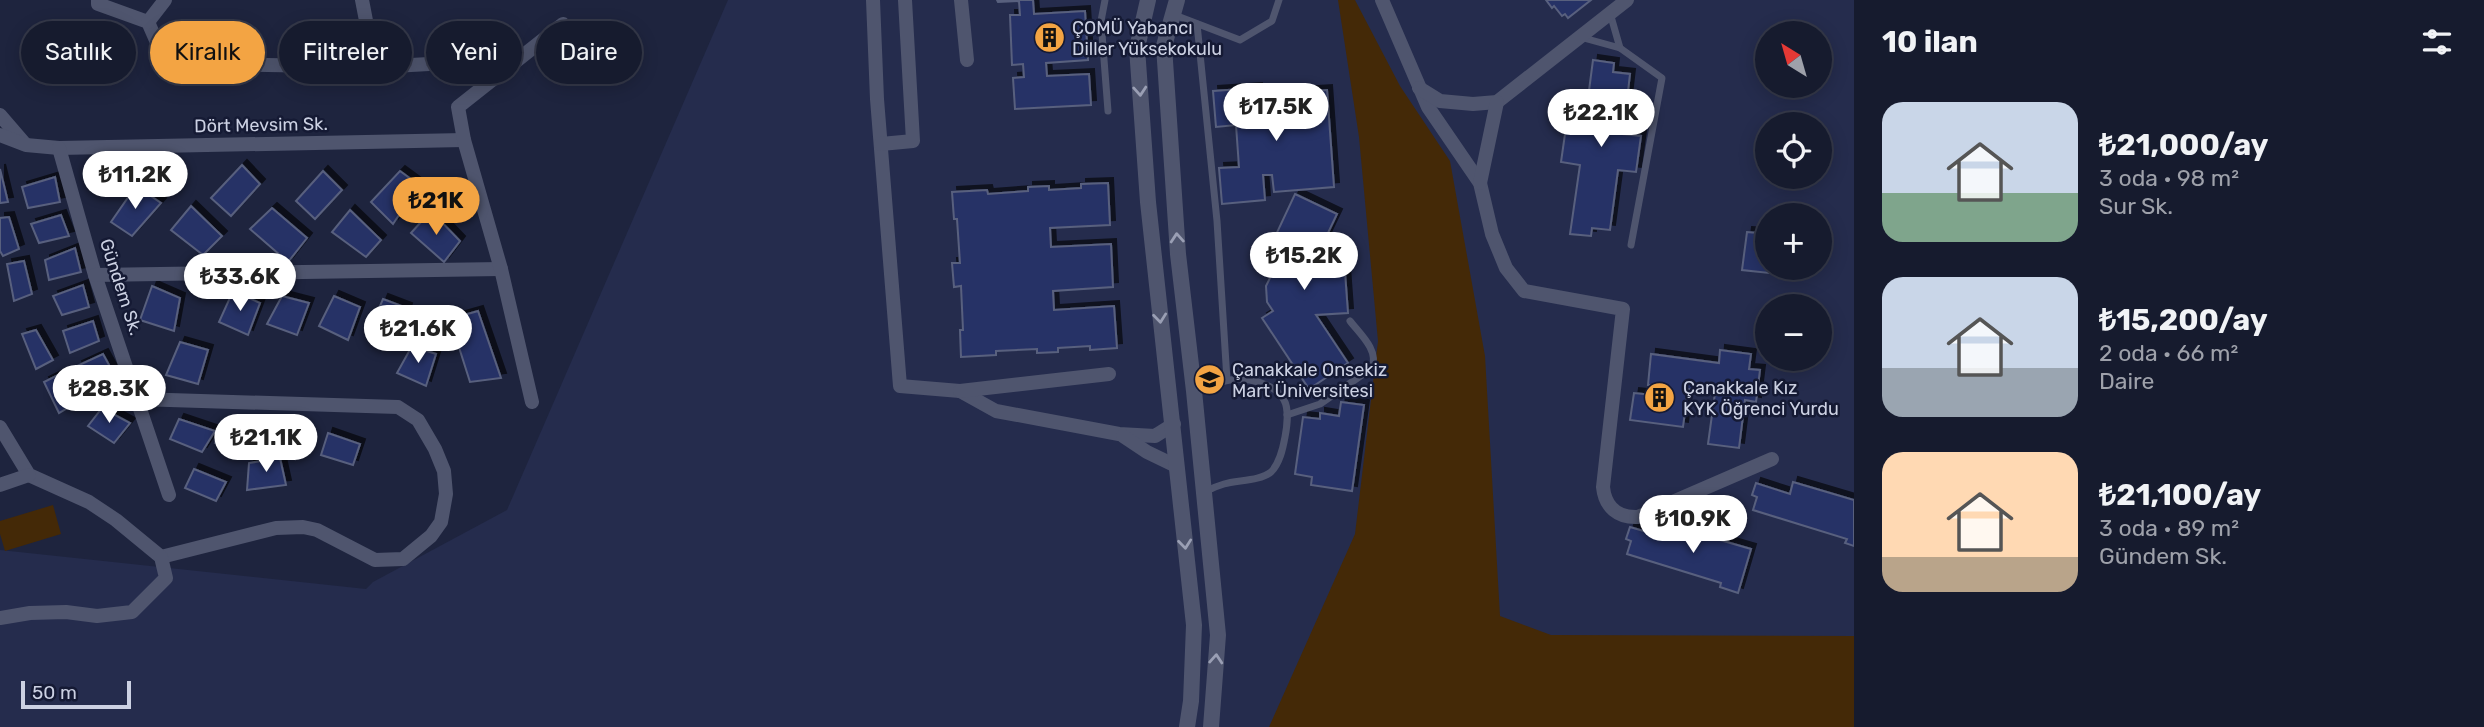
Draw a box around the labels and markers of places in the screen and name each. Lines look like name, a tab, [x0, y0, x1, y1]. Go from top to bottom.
place label: ÇOMÜ Yabancı Diller Yüksekokulu	[1072, 17, 1222, 60]
building icon: ÇOMÜ Yabancı Diller Yüksekokulu	[1032, 21, 1066, 55]
pin: ₺17.5K	[1219, 83, 1333, 143]
pin: ₺22.1K	[1544, 90, 1658, 149]
pin: ₺11.2K	[78, 152, 192, 211]
pin: ₺21K	[395, 177, 477, 237]
pin: ₺15.2K	[1247, 232, 1361, 292]
pin: ₺33.6K	[183, 254, 297, 313]
pin: ₺21.6K	[361, 306, 475, 365]
place label: Çanakkale Onsekiz Mart Üniversitesi	[1232, 359, 1387, 402]
school or university icon: Çanakkale Onsekiz Mart Üniversitesi	[1192, 363, 1226, 397]
pin: ₺28.3K	[52, 366, 166, 425]
place label: Çanakkale Kız KYK Öğrenci Yurdu	[1683, 377, 1839, 420]
building icon: Çanakkale Kız KYK Öğrenci Yurdu	[1643, 381, 1677, 415]
pin: ₺21.1K	[209, 414, 323, 474]
pin: ₺10.9K	[1636, 496, 1750, 555]

